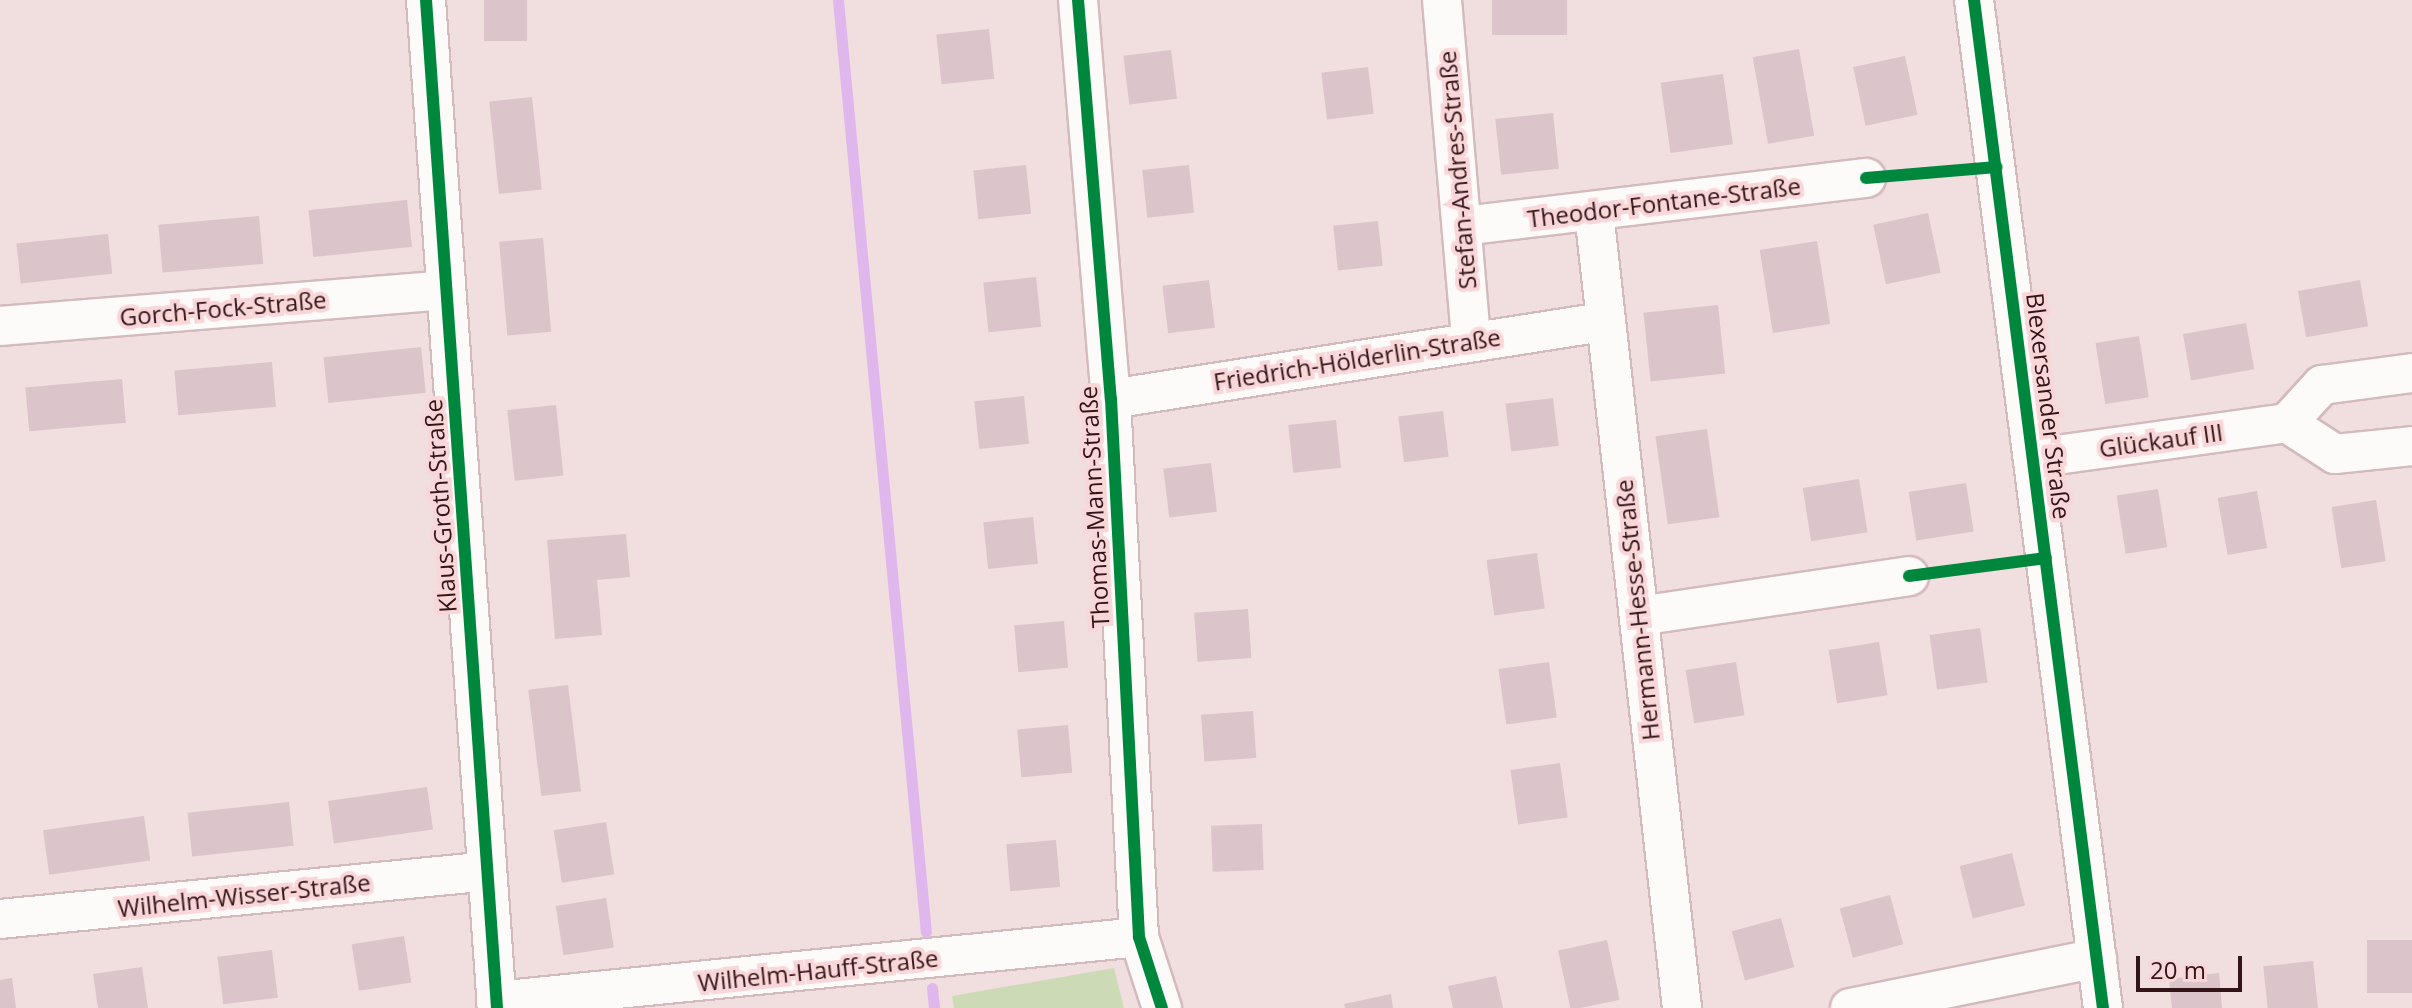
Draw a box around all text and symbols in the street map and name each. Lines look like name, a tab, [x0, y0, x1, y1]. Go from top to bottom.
street label: Stefan-Andres-Straße	[1432, 50, 1482, 290]
street label: Theodor-Fontane-Straße	[1526, 171, 1802, 233]
street label: Gorch-Fock-Straße	[118, 285, 328, 331]
street label: Blexersander Straße	[2021, 291, 2077, 521]
street label: Friedrich-Hölderlin-Straße	[1211, 322, 1503, 396]
street label: Thomas-Mann-Straße	[1073, 385, 1115, 629]
street label: Klaus-Groth-Straße	[418, 398, 462, 614]
street label: Glückauf III	[2097, 417, 2225, 463]
street label: Hermann-Hesse-Straße	[1609, 478, 1665, 742]
street label: Wilhelm-Wisser-Straße	[116, 867, 372, 923]
scale bar	[2140, 940, 2246, 990]
street label: Wilhelm-Hauff-Straße	[696, 943, 940, 997]
text: 20 m	[2150, 953, 2206, 986]

